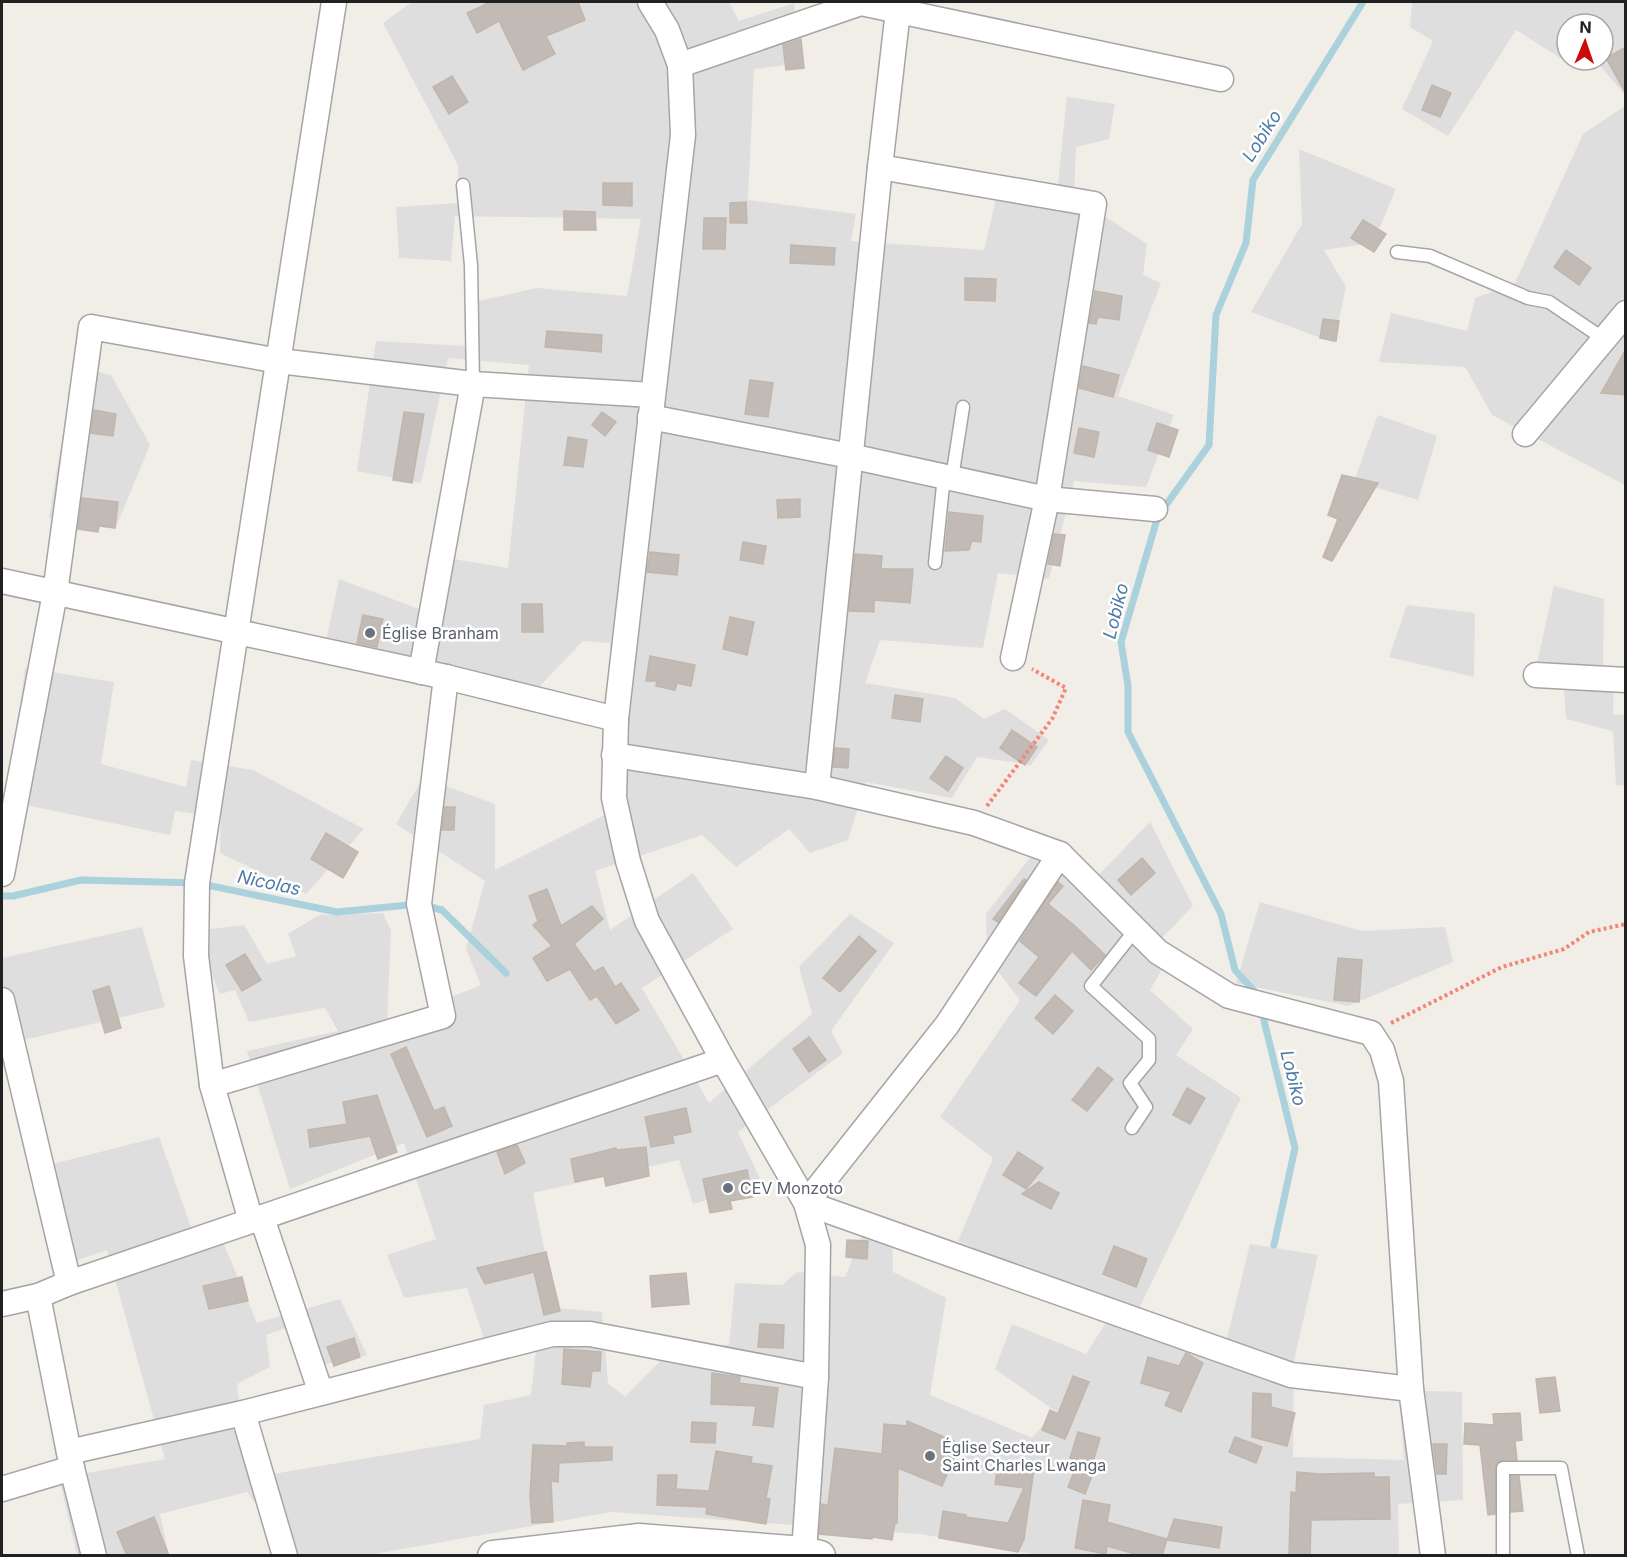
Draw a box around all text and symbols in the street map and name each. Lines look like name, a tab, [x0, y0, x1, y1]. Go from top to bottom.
north arrow	[1555, 12, 1615, 72]
text: N	[1579, 17, 1592, 37]
water label: Lobiko	[1238, 106, 1285, 165]
water label: Lobiko	[1098, 581, 1133, 641]
place label: Église Branham	[382, 623, 499, 643]
marker: Église Branham	[363, 626, 377, 640]
water label: Nicolas	[236, 866, 303, 899]
water label: Lobiko	[1276, 1048, 1311, 1108]
place label: CEV Monzoto	[740, 1178, 843, 1198]
marker: CEV Monzoto	[721, 1181, 735, 1195]
place label: Église Secteur Saint Charles Lwanga	[942, 1437, 1106, 1475]
marker: Église Secteur Saint Charles Lwanga	[923, 1449, 937, 1463]

